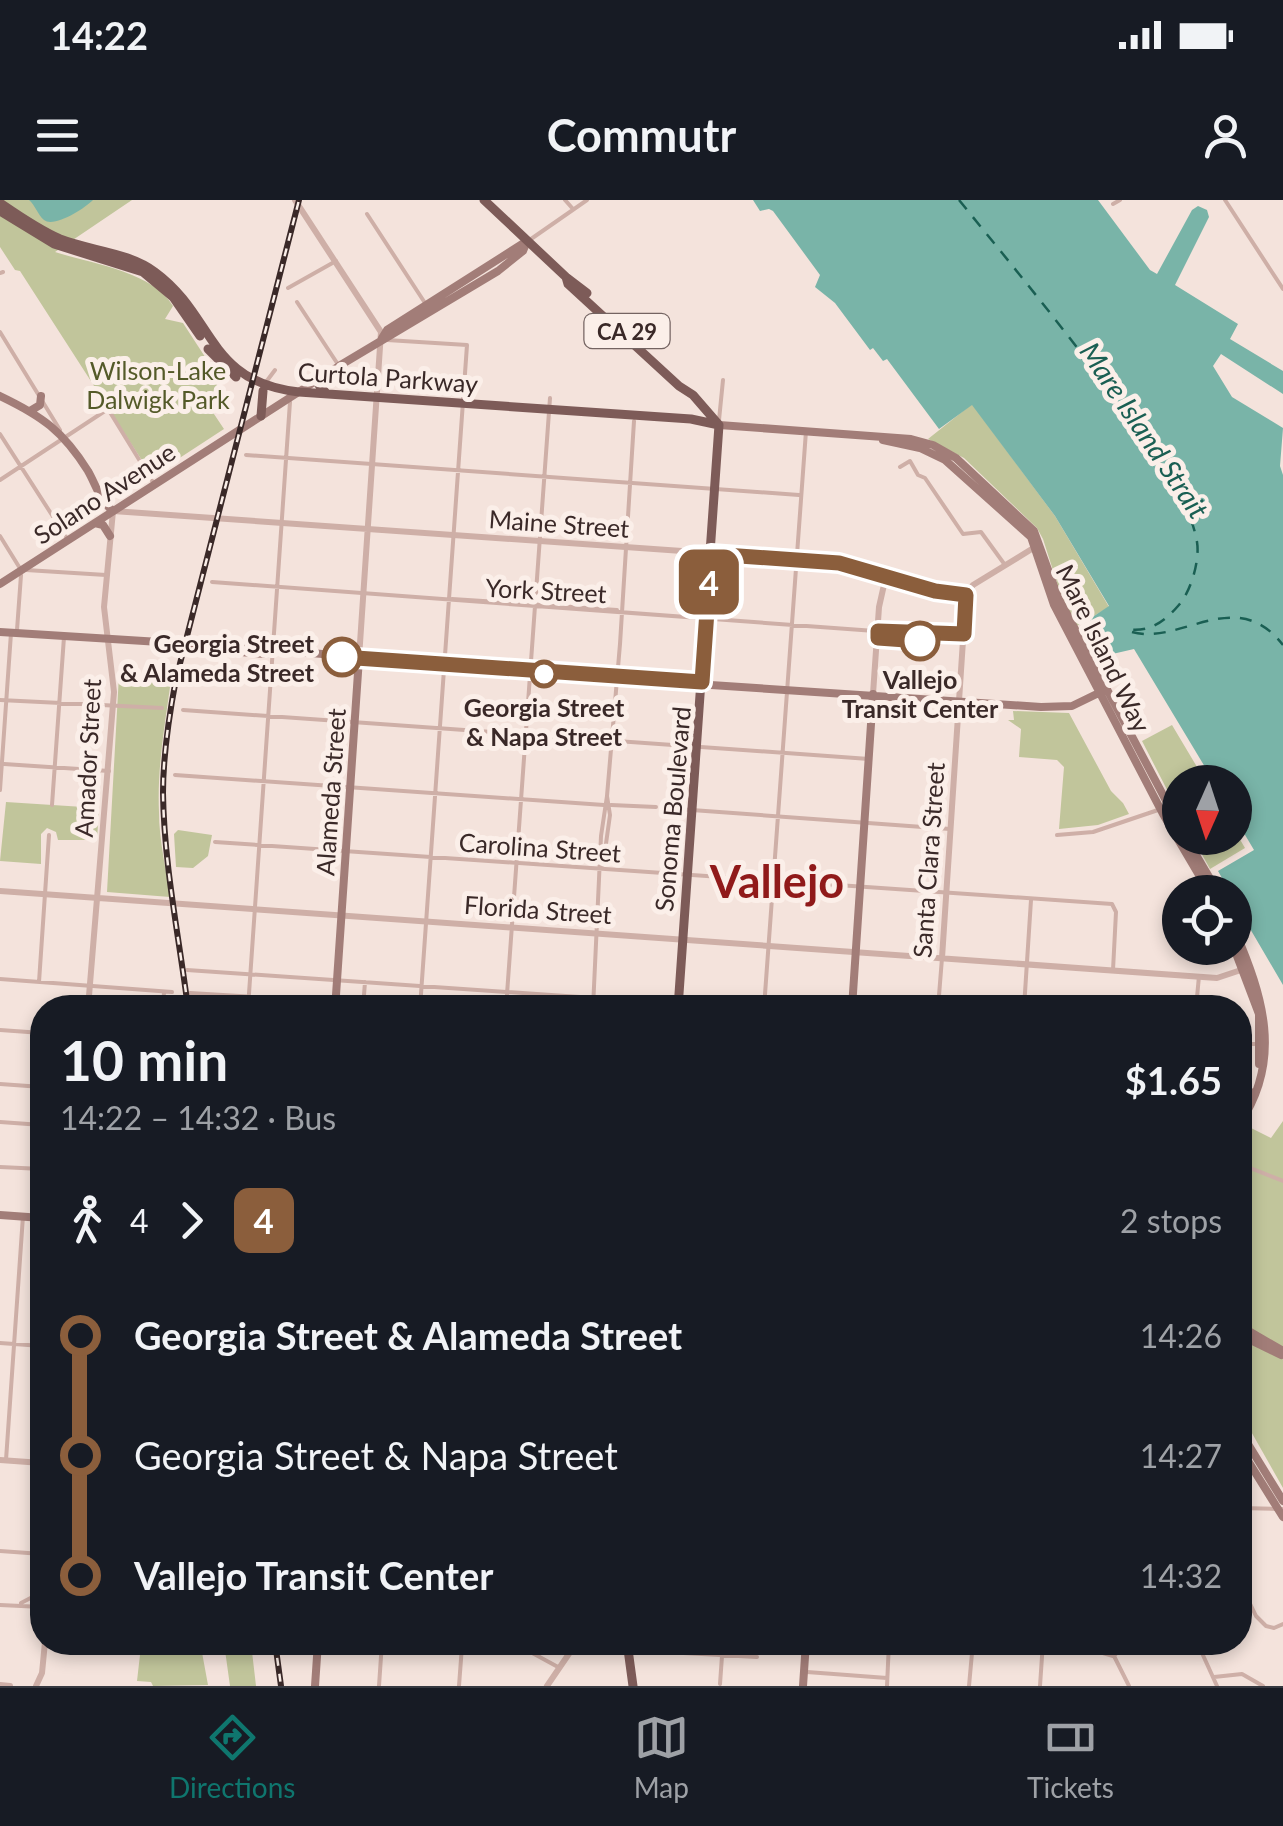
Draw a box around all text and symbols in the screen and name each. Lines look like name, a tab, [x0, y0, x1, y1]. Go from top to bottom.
text: 14:22	[50, 12, 148, 58]
icon: menu	[30, 108, 85, 163]
text: Commutr	[547, 108, 736, 162]
icon: person	[1198, 108, 1253, 163]
road number: CA 29	[584, 314, 670, 348]
water label: Mare Island Strait	[1074, 335, 1216, 525]
park label: Wilson-Lake Dalwigk Park	[86, 355, 230, 414]
street label: Curtola Parkway	[297, 356, 479, 398]
street label: Solano Avenue	[28, 436, 180, 550]
street label: Maine Street	[488, 503, 630, 543]
line badge: 4	[676, 550, 742, 614]
street label: Mare Island Way	[1050, 559, 1158, 737]
text: 4	[699, 561, 719, 603]
street label: York Street	[485, 572, 607, 608]
marker: Vallejo Transit Center	[901, 622, 939, 660]
place label: Georgia Street & Alameda Street	[120, 628, 315, 687]
marker: Georgia Street & Alameda Street	[323, 638, 361, 676]
marker: Georgia Street & Napa Street	[531, 661, 557, 687]
place label: Vallejo Transit Center	[842, 664, 999, 723]
street label: Amador Street	[68, 678, 106, 838]
place label: Georgia Street & Napa Street	[464, 692, 625, 751]
street label: Sonoma Boulevard	[648, 705, 696, 913]
street label: Alameda Street	[309, 707, 351, 877]
street label: Santa Clara Street	[906, 761, 950, 959]
north arrow	[1162, 765, 1252, 855]
map controls	[1162, 765, 1252, 965]
street label: Carolina Street	[458, 826, 622, 868]
district label: Vallejo	[709, 854, 844, 908]
button: locate	[1162, 875, 1252, 965]
street label: Florida Street	[463, 889, 613, 929]
text: 10 min	[60, 1027, 228, 1093]
text: $1.65	[1125, 1057, 1222, 1103]
text: 14:22 – 14:32 · Bus	[60, 1098, 336, 1137]
icon: walk	[60, 1193, 115, 1248]
icon: forward	[164, 1193, 219, 1248]
text: 4	[254, 1199, 274, 1241]
text: 4	[130, 1201, 149, 1240]
text: 2 stops	[1120, 1201, 1222, 1240]
text: Georgia Street & Alameda Street	[134, 1312, 682, 1358]
text: 14:26	[1140, 1316, 1222, 1355]
text: Georgia Street & Napa Street	[134, 1432, 618, 1478]
text: 14:27	[1140, 1436, 1222, 1475]
text: Vallejo Transit Center	[134, 1552, 494, 1598]
text: 14:32	[1140, 1556, 1222, 1595]
tab: Directions	[169, 1710, 295, 1804]
tab: Map	[634, 1710, 689, 1804]
tab: Tickets	[1027, 1710, 1114, 1804]

